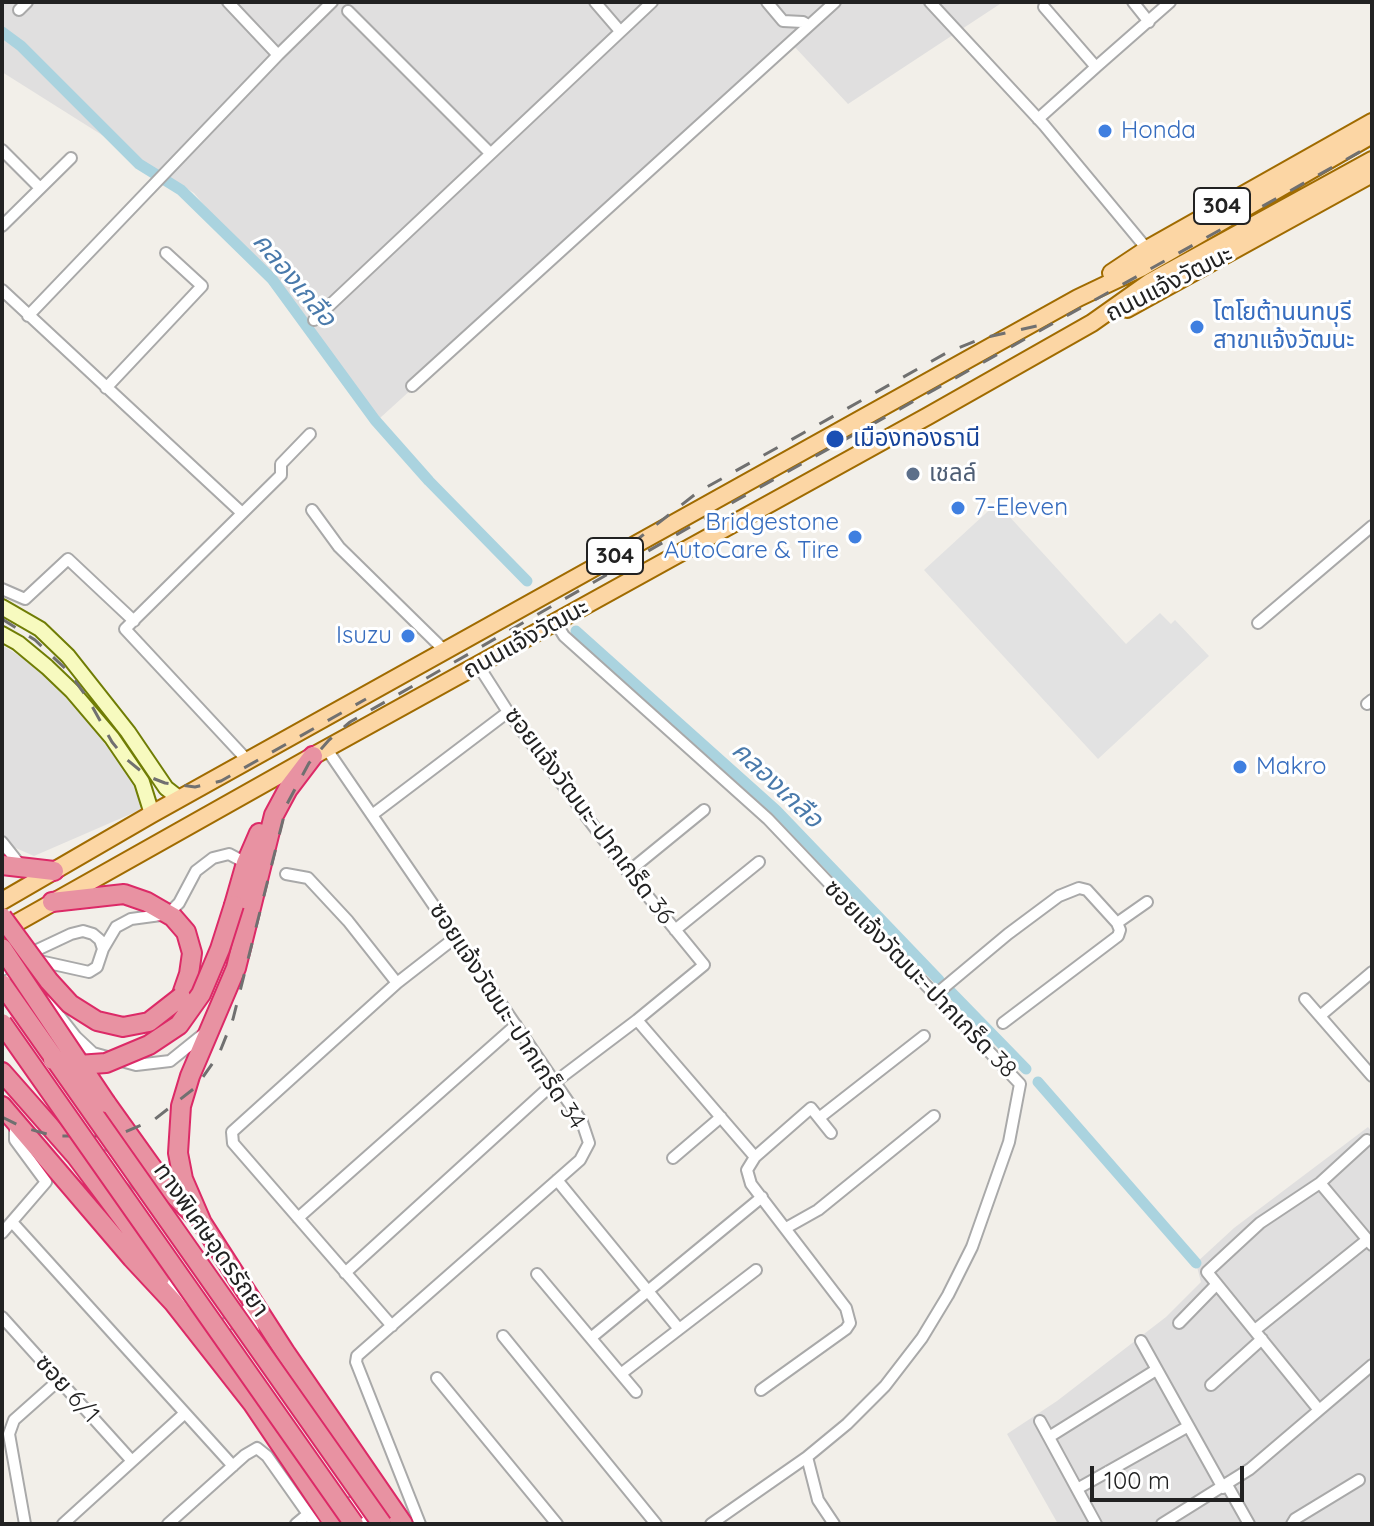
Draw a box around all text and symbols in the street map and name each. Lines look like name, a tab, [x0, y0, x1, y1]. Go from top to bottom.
place label: Honda	[1121, 117, 1196, 145]
marker: Honda	[1096, 122, 1114, 140]
road number: 304	[1194, 188, 1250, 224]
water label: คลองเกลือ	[246, 227, 342, 333]
street label: ถนนแจ้งวัฒนะ	[1101, 240, 1237, 328]
place label: โตโยต้านนทบุรี สาขาแจ้งวัฒนะ	[1213, 299, 1354, 355]
marker: โตโยต้านนทบุรี สาขาแจ้งวัฒนะ	[1188, 318, 1206, 336]
place label: เมืองทองธานี	[853, 425, 980, 453]
marker: เมืองทองธานี	[824, 428, 846, 450]
place label: เชลล์	[929, 460, 976, 488]
marker: เชลล์	[904, 465, 922, 483]
place label: 7-Eleven	[974, 494, 1068, 522]
marker: 7-Eleven	[949, 499, 967, 517]
place label: Bridgestone AutoCare & Tire	[664, 509, 839, 565]
marker: Bridgestone AutoCare & Tire	[846, 528, 864, 546]
road number: 304	[587, 538, 643, 574]
street label: ถนนแจ้งวัฒนะ	[458, 593, 594, 685]
place label: Isuzu	[336, 622, 392, 650]
marker: Isuzu	[399, 627, 417, 645]
street label: ซอยแจ้งวัฒนะ-ปากเกร็ด 36	[498, 702, 680, 930]
water label: คลองเกลือ	[725, 735, 829, 835]
place label: Makro	[1256, 753, 1326, 781]
marker: Makro	[1231, 758, 1249, 776]
street label: ซอยแจ้งวัฒนะ-ปากเกร็ด 38	[818, 874, 1022, 1084]
street label: ซอยแจ้งวัฒนะ-ปากเกร็ด 34	[423, 897, 591, 1135]
street label: ทางพิเศษอุดรรัถยา	[147, 1157, 275, 1323]
street label: ซอย 6/1	[29, 1349, 105, 1429]
scale bar	[1094, 1450, 1248, 1500]
text: 100 m	[1104, 1465, 1170, 1495]

